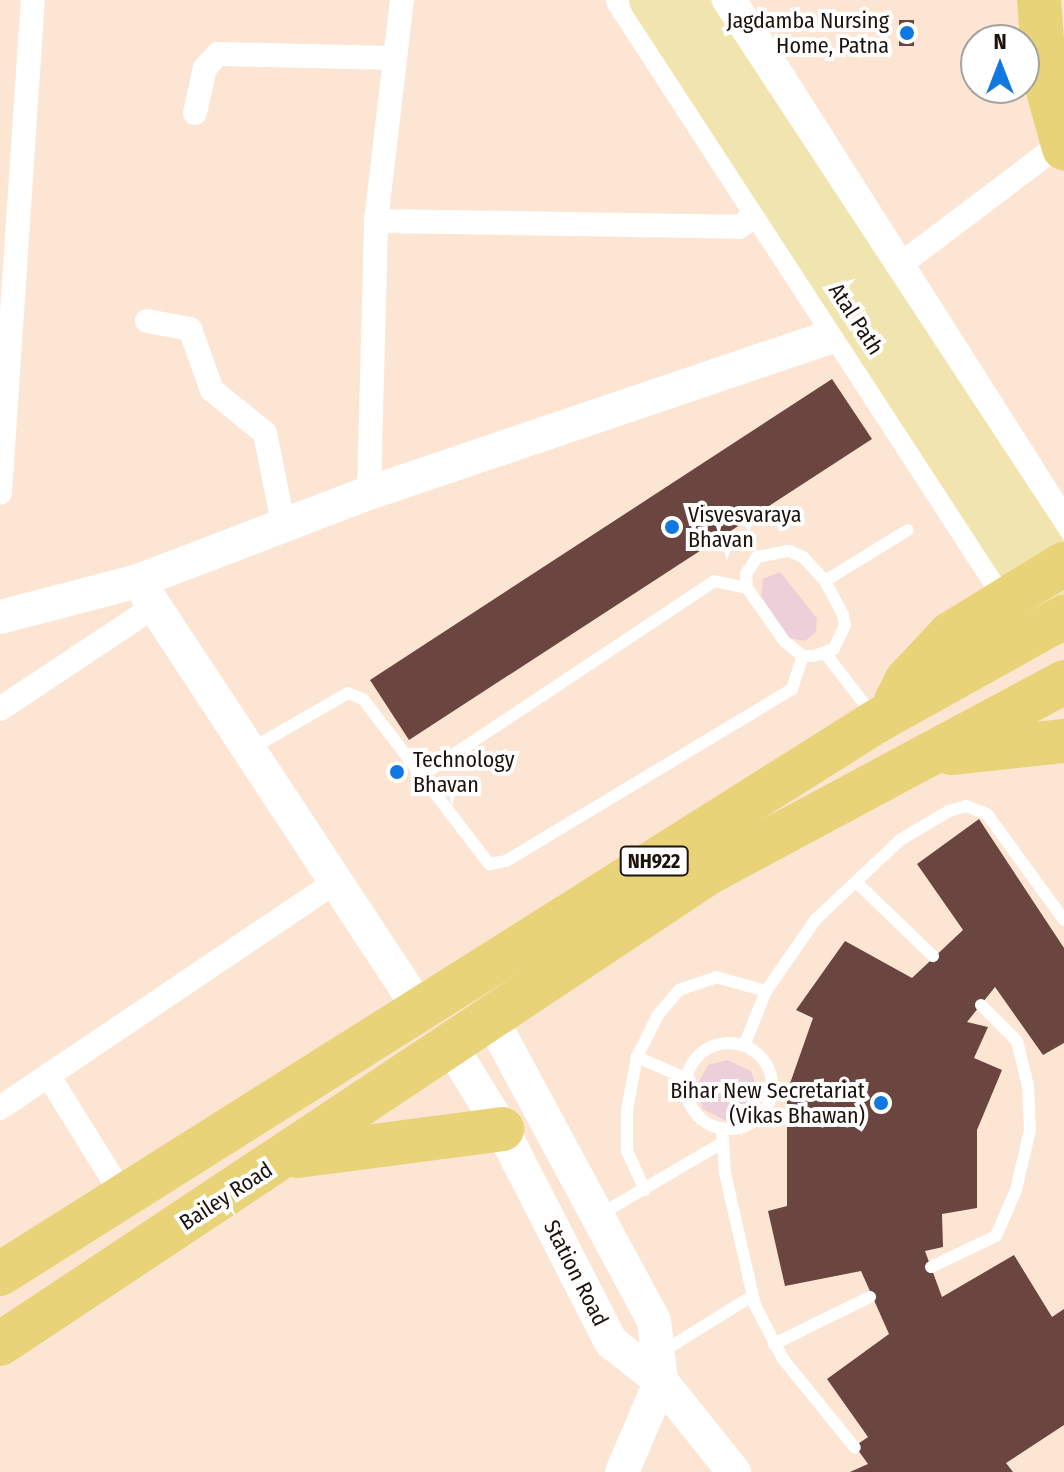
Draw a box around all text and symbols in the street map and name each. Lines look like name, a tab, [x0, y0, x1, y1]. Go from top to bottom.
place label: Jagdamba Nursing Home, Patna	[726, 7, 889, 58]
marker: Jagdamba Nursing Home, Patna	[896, 22, 918, 44]
north arrow	[960, 24, 1040, 104]
text: N	[993, 28, 1007, 55]
street label: Atal Path	[823, 278, 889, 360]
place label: Visvesvaraya Bhavan	[688, 501, 801, 552]
marker: Visvesvaraya Bhavan	[663, 518, 681, 536]
place label: Technology Bhavan	[413, 746, 514, 798]
marker: Technology Bhavan	[388, 763, 406, 781]
road number: NH922	[618, 845, 690, 877]
place label: Bihar New Secretariat (Vikas Bhawan)	[670, 1077, 865, 1128]
marker: Bihar New Secretariat (Vikas Bhawan)	[872, 1094, 890, 1112]
street label: Bailey Road	[175, 1156, 277, 1236]
street label: Station Road	[538, 1216, 614, 1330]

